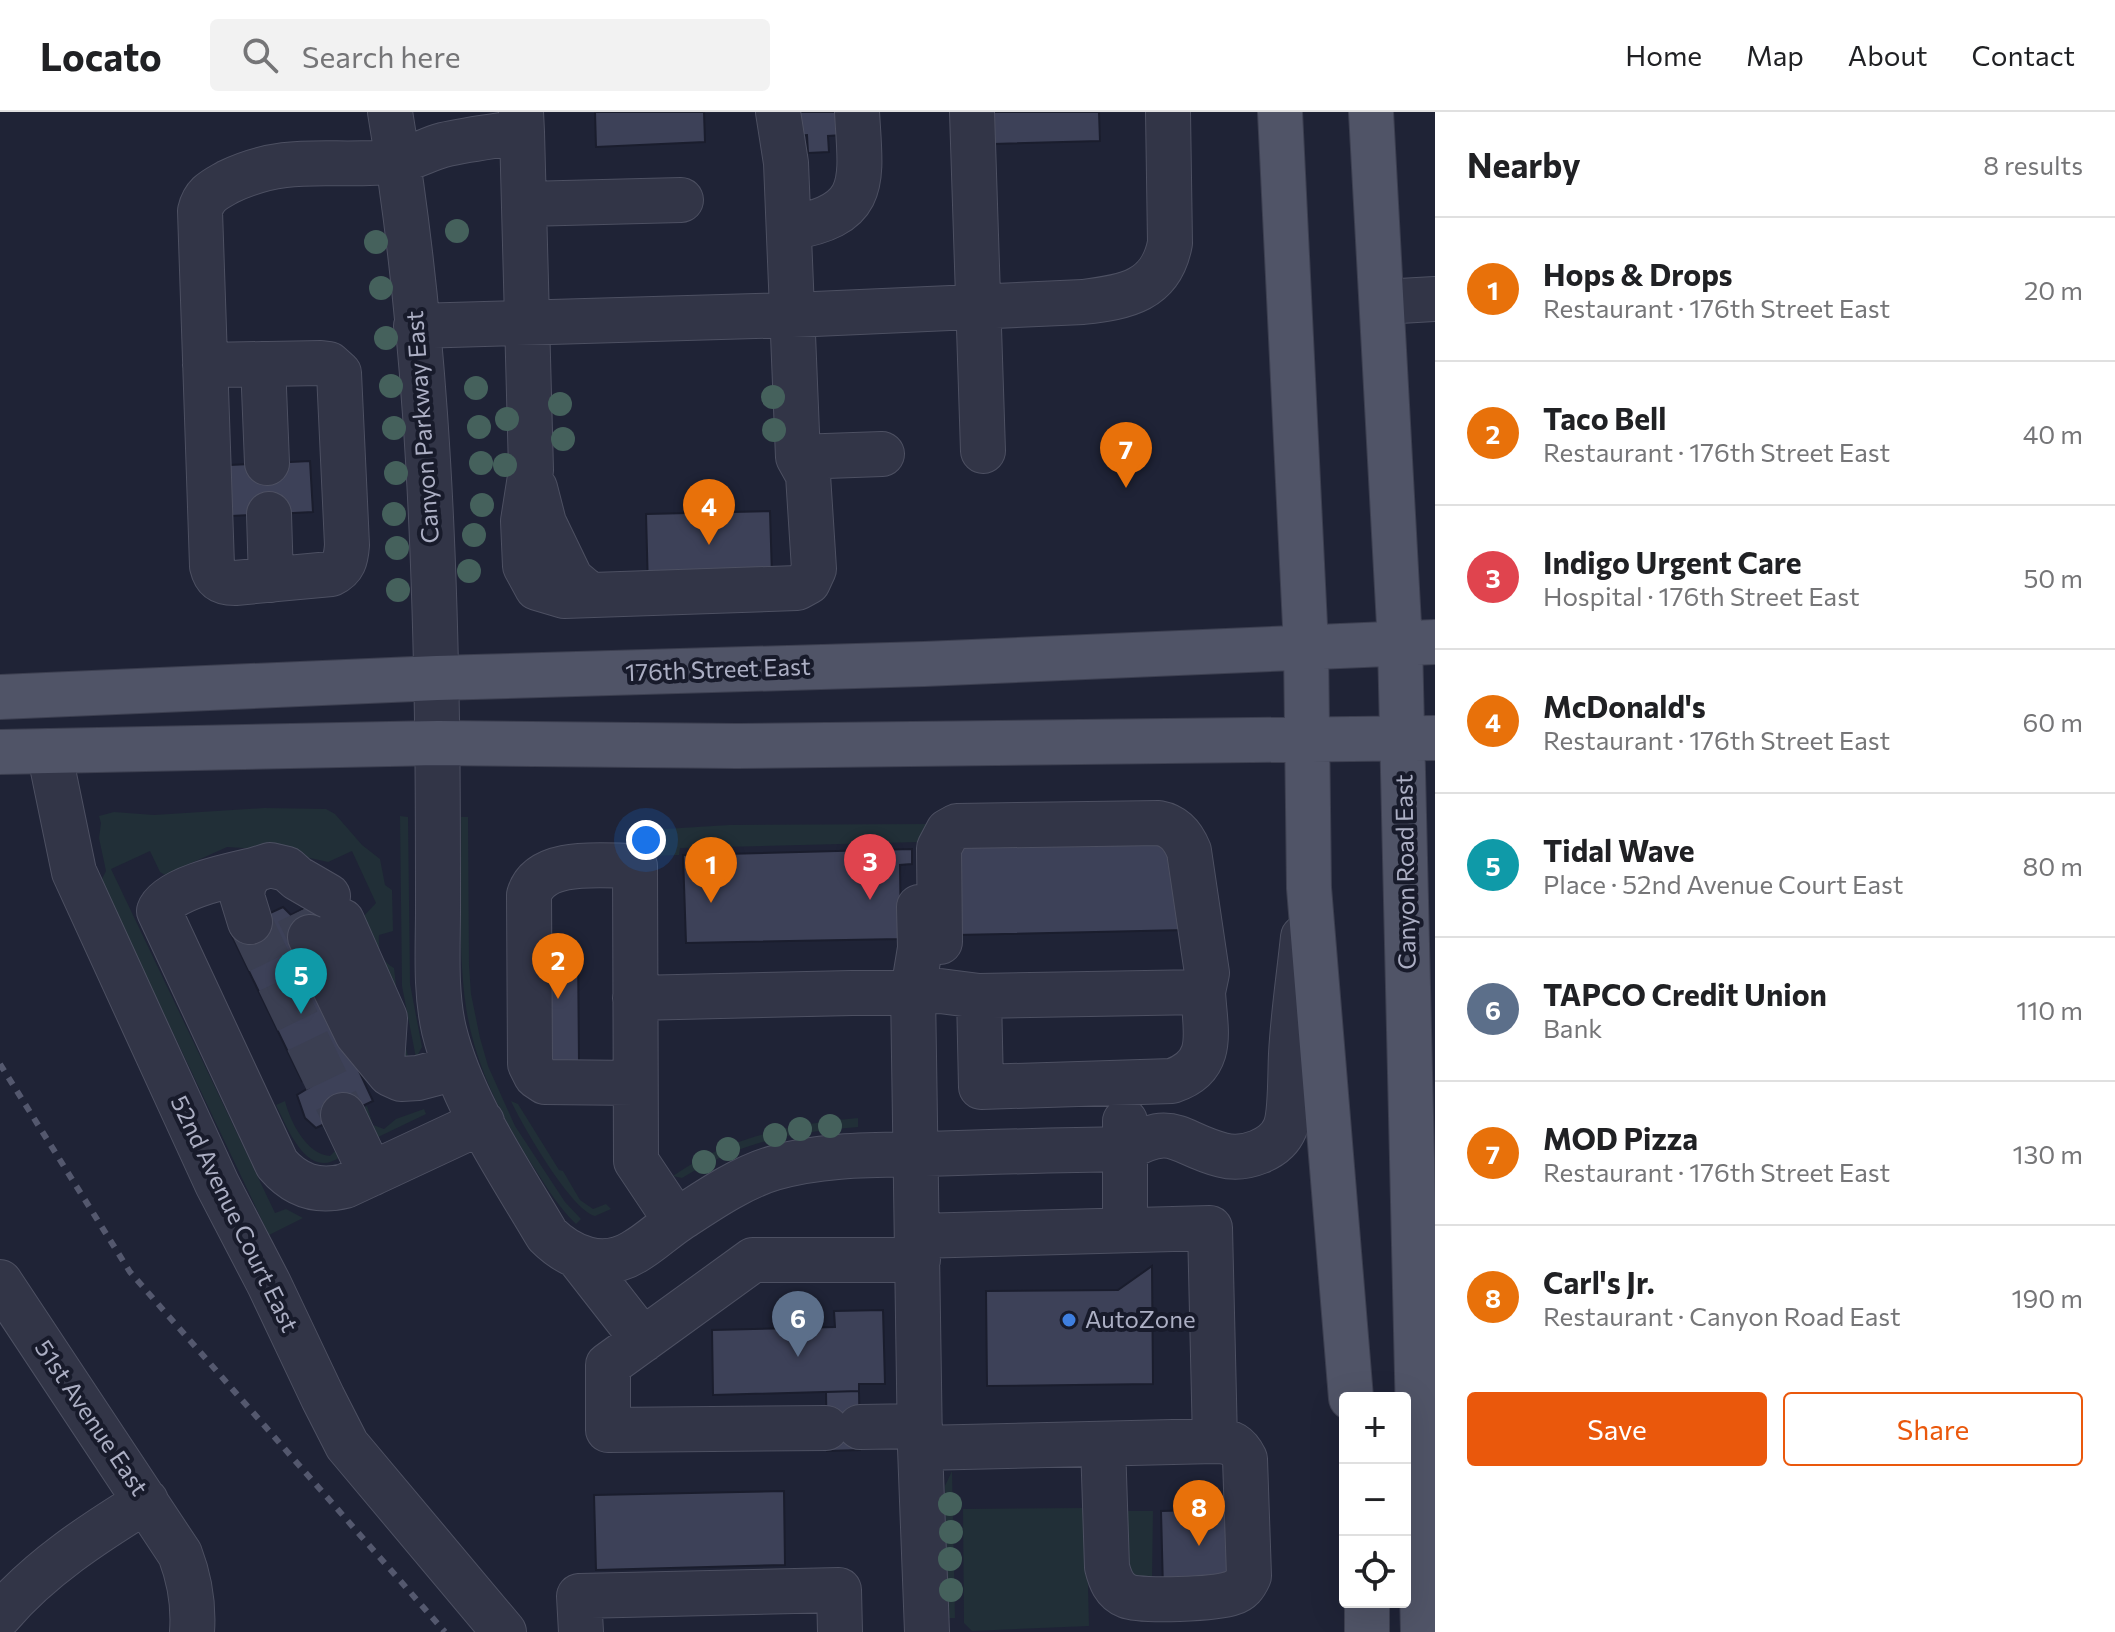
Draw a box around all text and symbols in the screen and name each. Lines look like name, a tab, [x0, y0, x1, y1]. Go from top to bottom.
search box	[210, 19, 770, 91]
text: Locato	[40, 32, 162, 79]
icon: search	[238, 33, 282, 77]
text: Search here	[302, 37, 460, 74]
text: Home	[1625, 38, 1702, 72]
text: Map	[1746, 38, 1804, 72]
text: About	[1848, 38, 1928, 72]
text: Contact	[1972, 38, 2075, 72]
text: Nearby	[1467, 143, 1581, 185]
text: 8 results	[1983, 149, 2083, 180]
text: Hops & Drops	[1543, 255, 1733, 292]
text: 1	[1487, 274, 1499, 305]
text: 20 m	[2024, 274, 2083, 305]
text: Restaurant · 176th Street East	[1543, 292, 1890, 323]
street label: Canyon Parkway East	[399, 310, 444, 544]
text: Taco Bell	[1543, 399, 1666, 436]
text: 2	[1486, 418, 1500, 449]
text: 40 m	[2023, 418, 2083, 449]
pin: 7	[1100, 422, 1152, 488]
text: Restaurant · 176th Street East	[1543, 436, 1890, 467]
pin: 4	[683, 479, 735, 545]
text: Indigo Urgent Care	[1543, 543, 1802, 580]
text: 3	[1485, 562, 1501, 593]
text: 50 m	[2023, 562, 2083, 593]
text: Hospital · 176th Street East	[1543, 580, 1860, 611]
street label: 176th Street East	[625, 651, 811, 686]
text: McDonald's	[1543, 687, 1706, 724]
text: 4	[1485, 706, 1501, 737]
text: 60 m	[2023, 706, 2083, 737]
text: Restaurant · 176th Street East	[1543, 724, 1890, 755]
street label: Canyon Road East	[1388, 774, 1421, 970]
your location	[626, 820, 666, 860]
text: Tidal Wave	[1543, 831, 1695, 868]
pin: 3	[844, 834, 896, 900]
pin: 1	[685, 837, 737, 903]
text: 5	[1485, 850, 1501, 881]
text: 80 m	[2023, 850, 2083, 881]
text: Place · 52nd Avenue Court East	[1543, 868, 1903, 899]
pin: 2	[532, 933, 584, 999]
pin: 5	[275, 948, 327, 1014]
text: TAPCO Credit Union	[1543, 975, 1827, 1012]
text: 6	[1485, 994, 1501, 1025]
text: 110 m	[2016, 994, 2083, 1025]
text: Bank	[1543, 1012, 1602, 1043]
street label: 52nd Avenue Court East	[165, 1090, 305, 1337]
text: MOD Pizza	[1543, 1119, 1698, 1156]
text: 7	[1486, 1138, 1500, 1169]
text: 130 m	[2012, 1138, 2083, 1169]
text: Restaurant · 176th Street East	[1543, 1156, 1890, 1187]
text: Carl's Jr.	[1543, 1263, 1655, 1300]
text: 8	[1485, 1282, 1501, 1313]
text: 190 m	[2011, 1282, 2083, 1313]
pin: 6	[772, 1291, 824, 1357]
text: Restaurant · Canyon Road East	[1543, 1300, 1901, 1331]
place label: AutoZone	[1085, 1304, 1196, 1333]
marker: AutoZone	[1060, 1311, 1078, 1329]
street label: 51st Avenue East	[29, 1334, 155, 1501]
map controls	[1339, 1392, 1411, 1608]
button: +	[1339, 1392, 1411, 1464]
button: Save	[1467, 1392, 1767, 1466]
button: Share	[1783, 1392, 2083, 1466]
button: −	[1339, 1464, 1411, 1536]
pin: 8	[1173, 1480, 1225, 1546]
button: locate	[1339, 1536, 1411, 1608]

